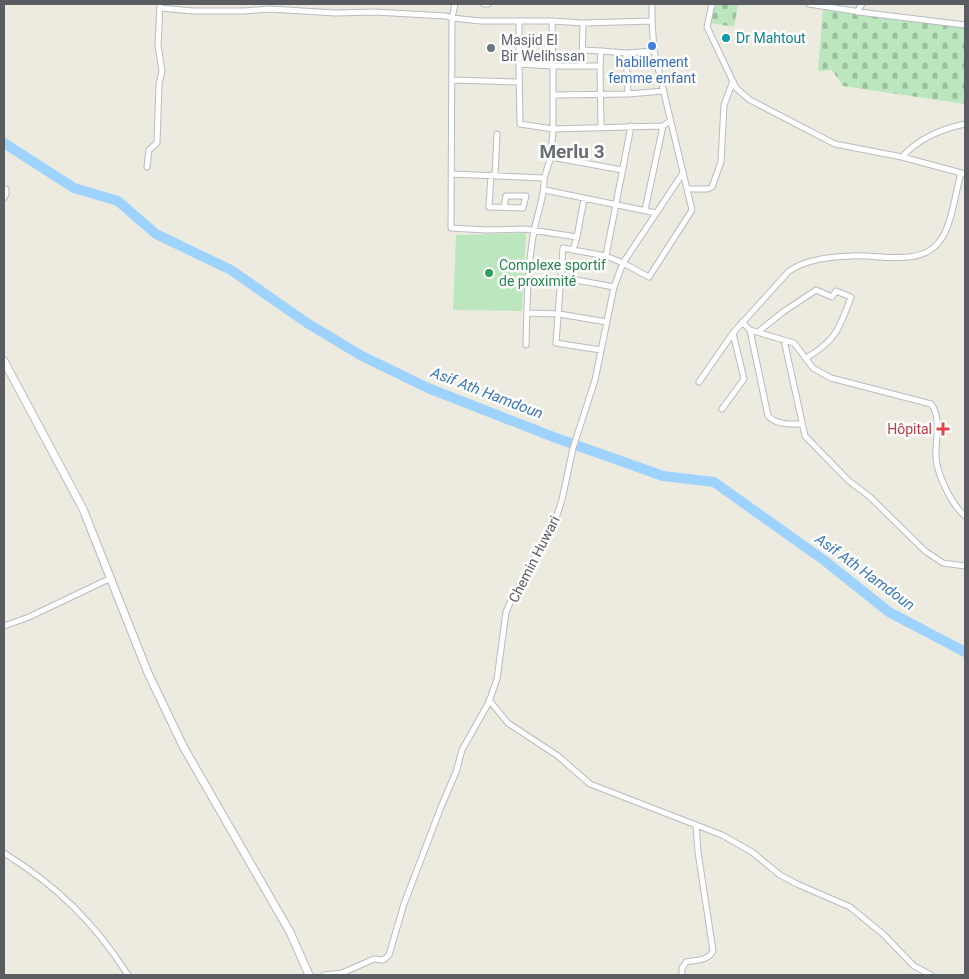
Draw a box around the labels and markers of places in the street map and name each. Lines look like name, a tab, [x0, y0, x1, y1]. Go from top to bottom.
place label: Dr Mahtout	[736, 30, 806, 46]
place label: Masjid El Bir Welihssan	[501, 32, 585, 64]
marker: Dr Mahtout	[720, 32, 732, 44]
marker: habillement femme enfant	[646, 40, 658, 52]
marker: Masjid El Bir Welihssan	[485, 42, 497, 54]
place label: habillement femme enfant	[608, 54, 696, 86]
place label: Complexe sportif de proximité	[499, 257, 606, 289]
marker: Complexe sportif de proximité	[483, 267, 495, 279]
place label: Hôpital	[887, 421, 932, 437]
marker: Hôpital	[936, 422, 950, 436]

